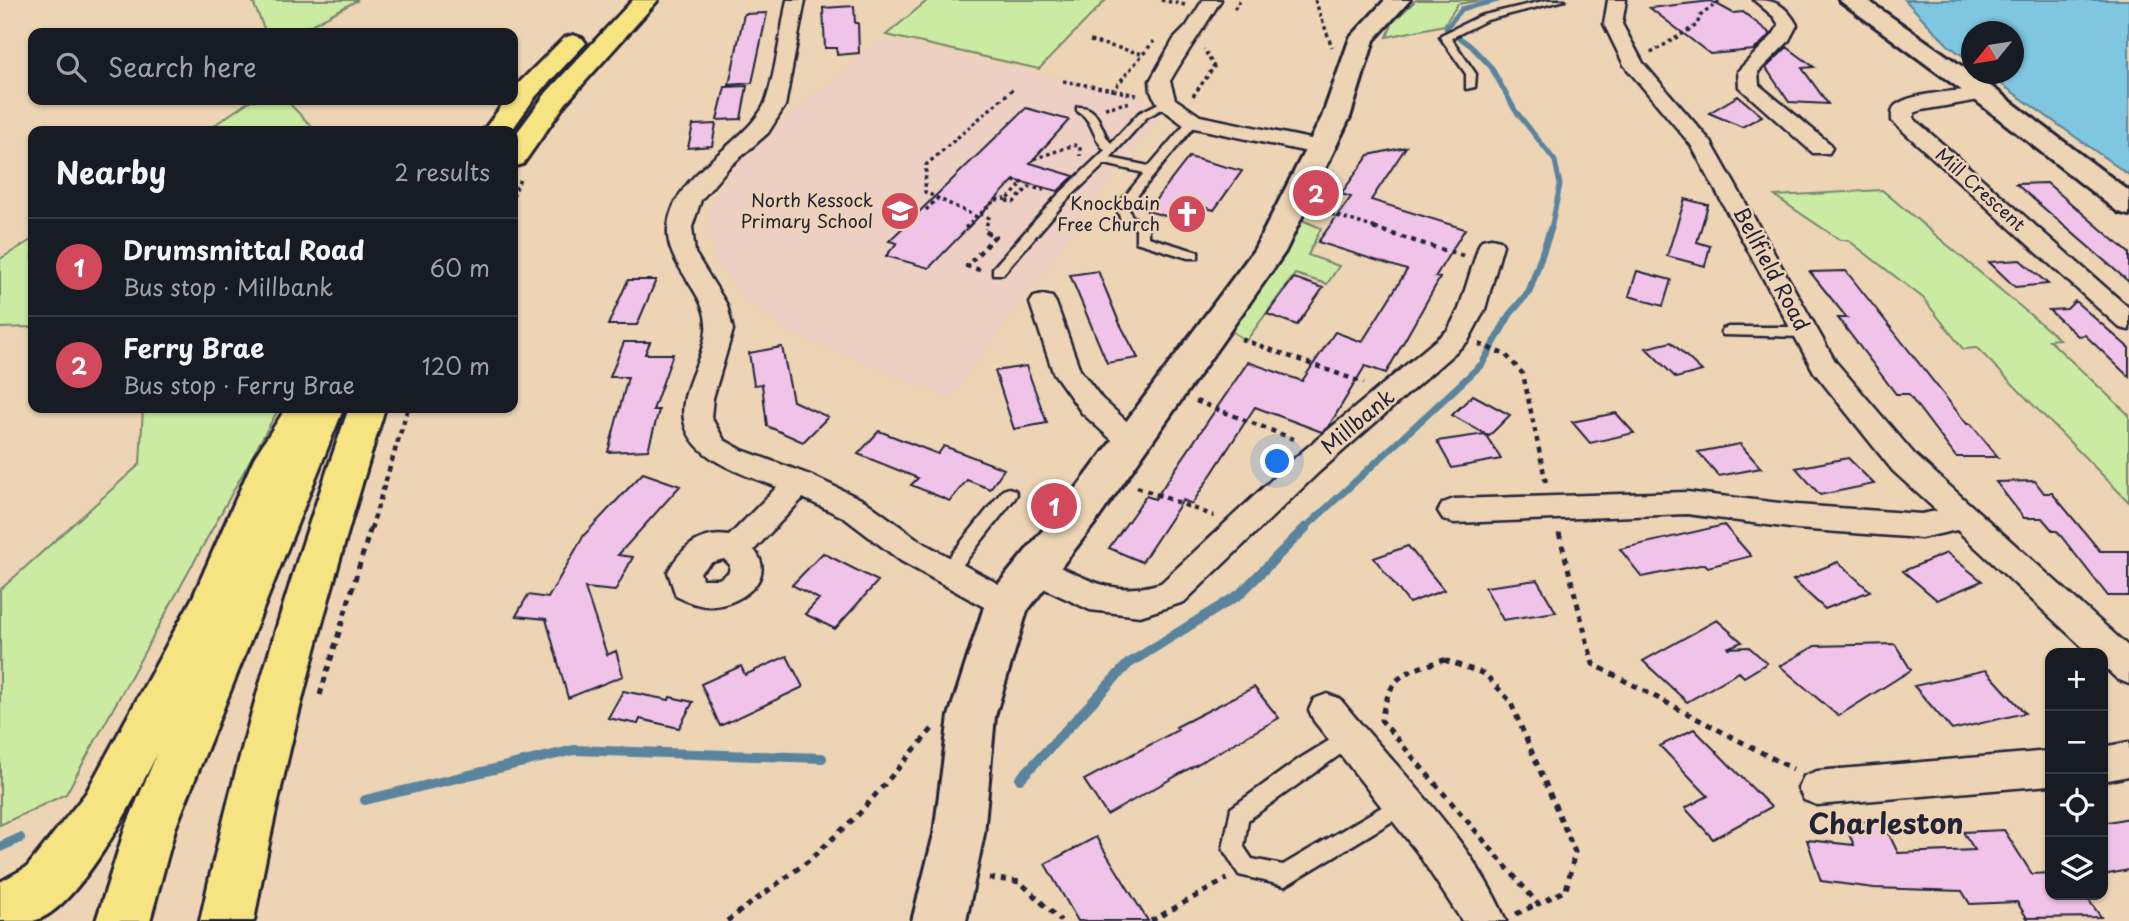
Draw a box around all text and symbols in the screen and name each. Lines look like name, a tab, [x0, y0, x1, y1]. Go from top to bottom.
north arrow	[1961, 21, 2024, 84]
search box	[28, 28, 518, 105]
text: Search here	[108, 47, 257, 86]
icon: search	[52, 48, 90, 86]
street label: Mill Crescent	[1930, 141, 2032, 237]
text: Nearby	[56, 149, 166, 194]
text: 2 results	[394, 154, 490, 189]
pin: 2	[1293, 167, 1339, 219]
place label: North Kessock Primary School	[741, 186, 873, 234]
place label: Knockbain Free Church	[1057, 189, 1160, 237]
school or university icon: North Kessock Primary School	[879, 190, 921, 232]
church icon: Knockbain Free Church	[1166, 193, 1208, 235]
street label: Bellfield Road	[1726, 200, 1819, 336]
text: Drumsmittal Road	[123, 230, 364, 269]
text: 1	[74, 250, 85, 285]
text: 60 m	[430, 250, 490, 285]
text: Bus stop · Millbank	[123, 269, 333, 304]
text: Ferry Brae	[123, 328, 264, 367]
text: 2	[71, 348, 87, 383]
text: 120 m	[422, 348, 490, 383]
text: Bus stop · Ferry Brae	[123, 367, 355, 402]
street label: Millbank	[1313, 380, 1401, 461]
your location	[1260, 444, 1294, 478]
pin: 1	[1031, 480, 1077, 532]
map controls	[2045, 648, 2108, 900]
button: +	[2045, 648, 2108, 711]
button: −	[2045, 711, 2108, 774]
button: locate	[2045, 774, 2108, 837]
district label: Charleston	[1809, 801, 1963, 844]
button: layers	[2045, 837, 2108, 900]

